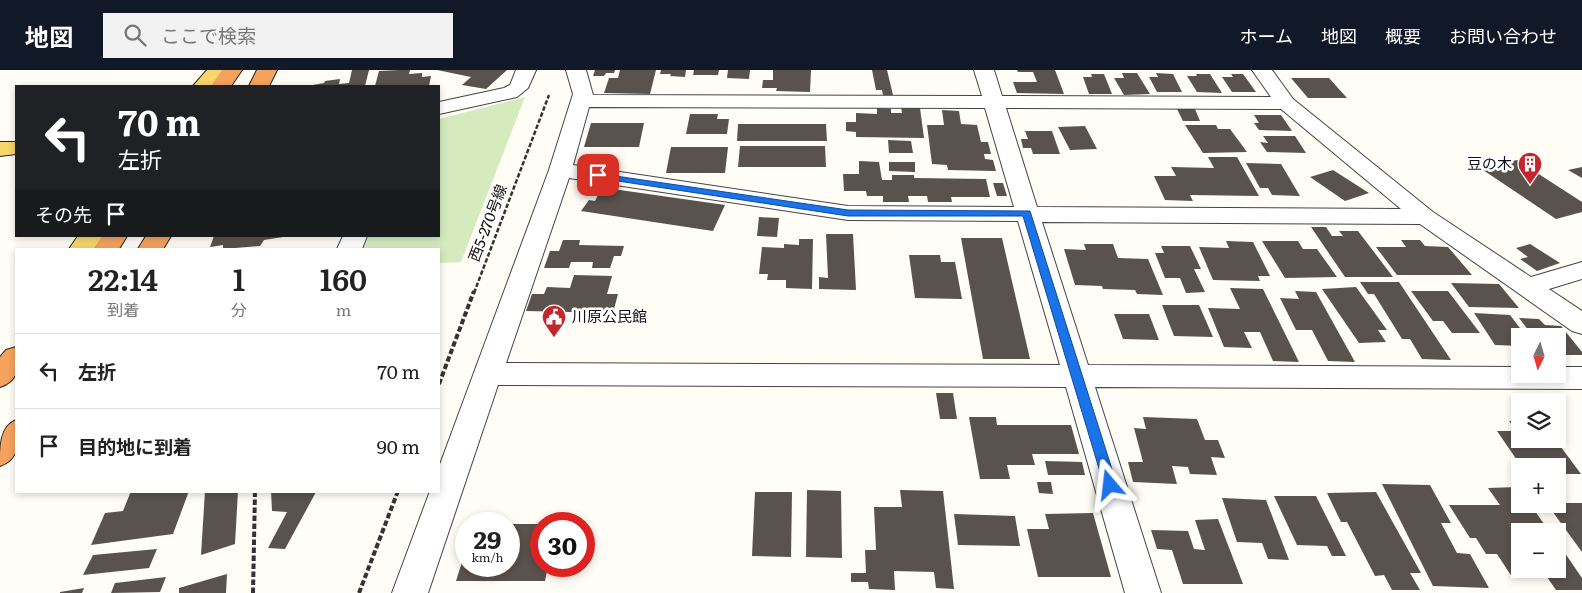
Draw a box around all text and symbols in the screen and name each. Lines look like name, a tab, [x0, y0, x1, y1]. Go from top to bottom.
search box	[103, 13, 453, 58]
text: 地図	[25, 18, 73, 53]
icon: search	[121, 21, 149, 49]
text: ここで検索	[161, 21, 256, 49]
text: ホーム	[1240, 22, 1293, 49]
text: 地図	[1321, 22, 1357, 49]
text: 概要	[1385, 22, 1421, 49]
text: お問い合わせ	[1449, 22, 1557, 49]
text: 70 m	[118, 95, 200, 147]
icon: left	[35, 105, 100, 170]
text: 左折	[118, 142, 162, 175]
place label: 豆の木	[1467, 151, 1512, 174]
building icon: 豆の木	[1517, 151, 1543, 185]
pin	[577, 154, 619, 196]
icon: arrive	[584, 161, 612, 189]
street label: 西5-270号線	[461, 181, 512, 264]
text: その先	[35, 200, 92, 228]
icon: arrive	[102, 200, 130, 228]
text: 22:14	[88, 256, 158, 300]
text: 1	[233, 256, 245, 300]
text: 160	[320, 256, 367, 300]
text: 到着	[107, 297, 139, 321]
text: 分	[231, 297, 247, 321]
text: m	[336, 297, 351, 321]
public building icon: 川原公民館	[541, 304, 567, 338]
place label: 川原公民館	[572, 304, 647, 327]
north arrow	[1511, 328, 1566, 382]
map controls	[1511, 328, 1566, 578]
icon: left	[35, 357, 63, 385]
text: 左折	[78, 357, 116, 385]
text: 70 m	[377, 357, 420, 385]
button: layers	[1511, 393, 1566, 448]
icon: arrive	[35, 432, 63, 460]
text: 目的地に到着	[78, 432, 192, 460]
text: 90 m	[377, 432, 420, 460]
position arrow	[1083, 458, 1135, 510]
button: +	[1511, 458, 1566, 513]
speed limit sign: 30	[530, 512, 595, 577]
text: 29	[474, 520, 501, 557]
button: −	[1511, 523, 1566, 578]
text: km/h	[472, 548, 503, 566]

